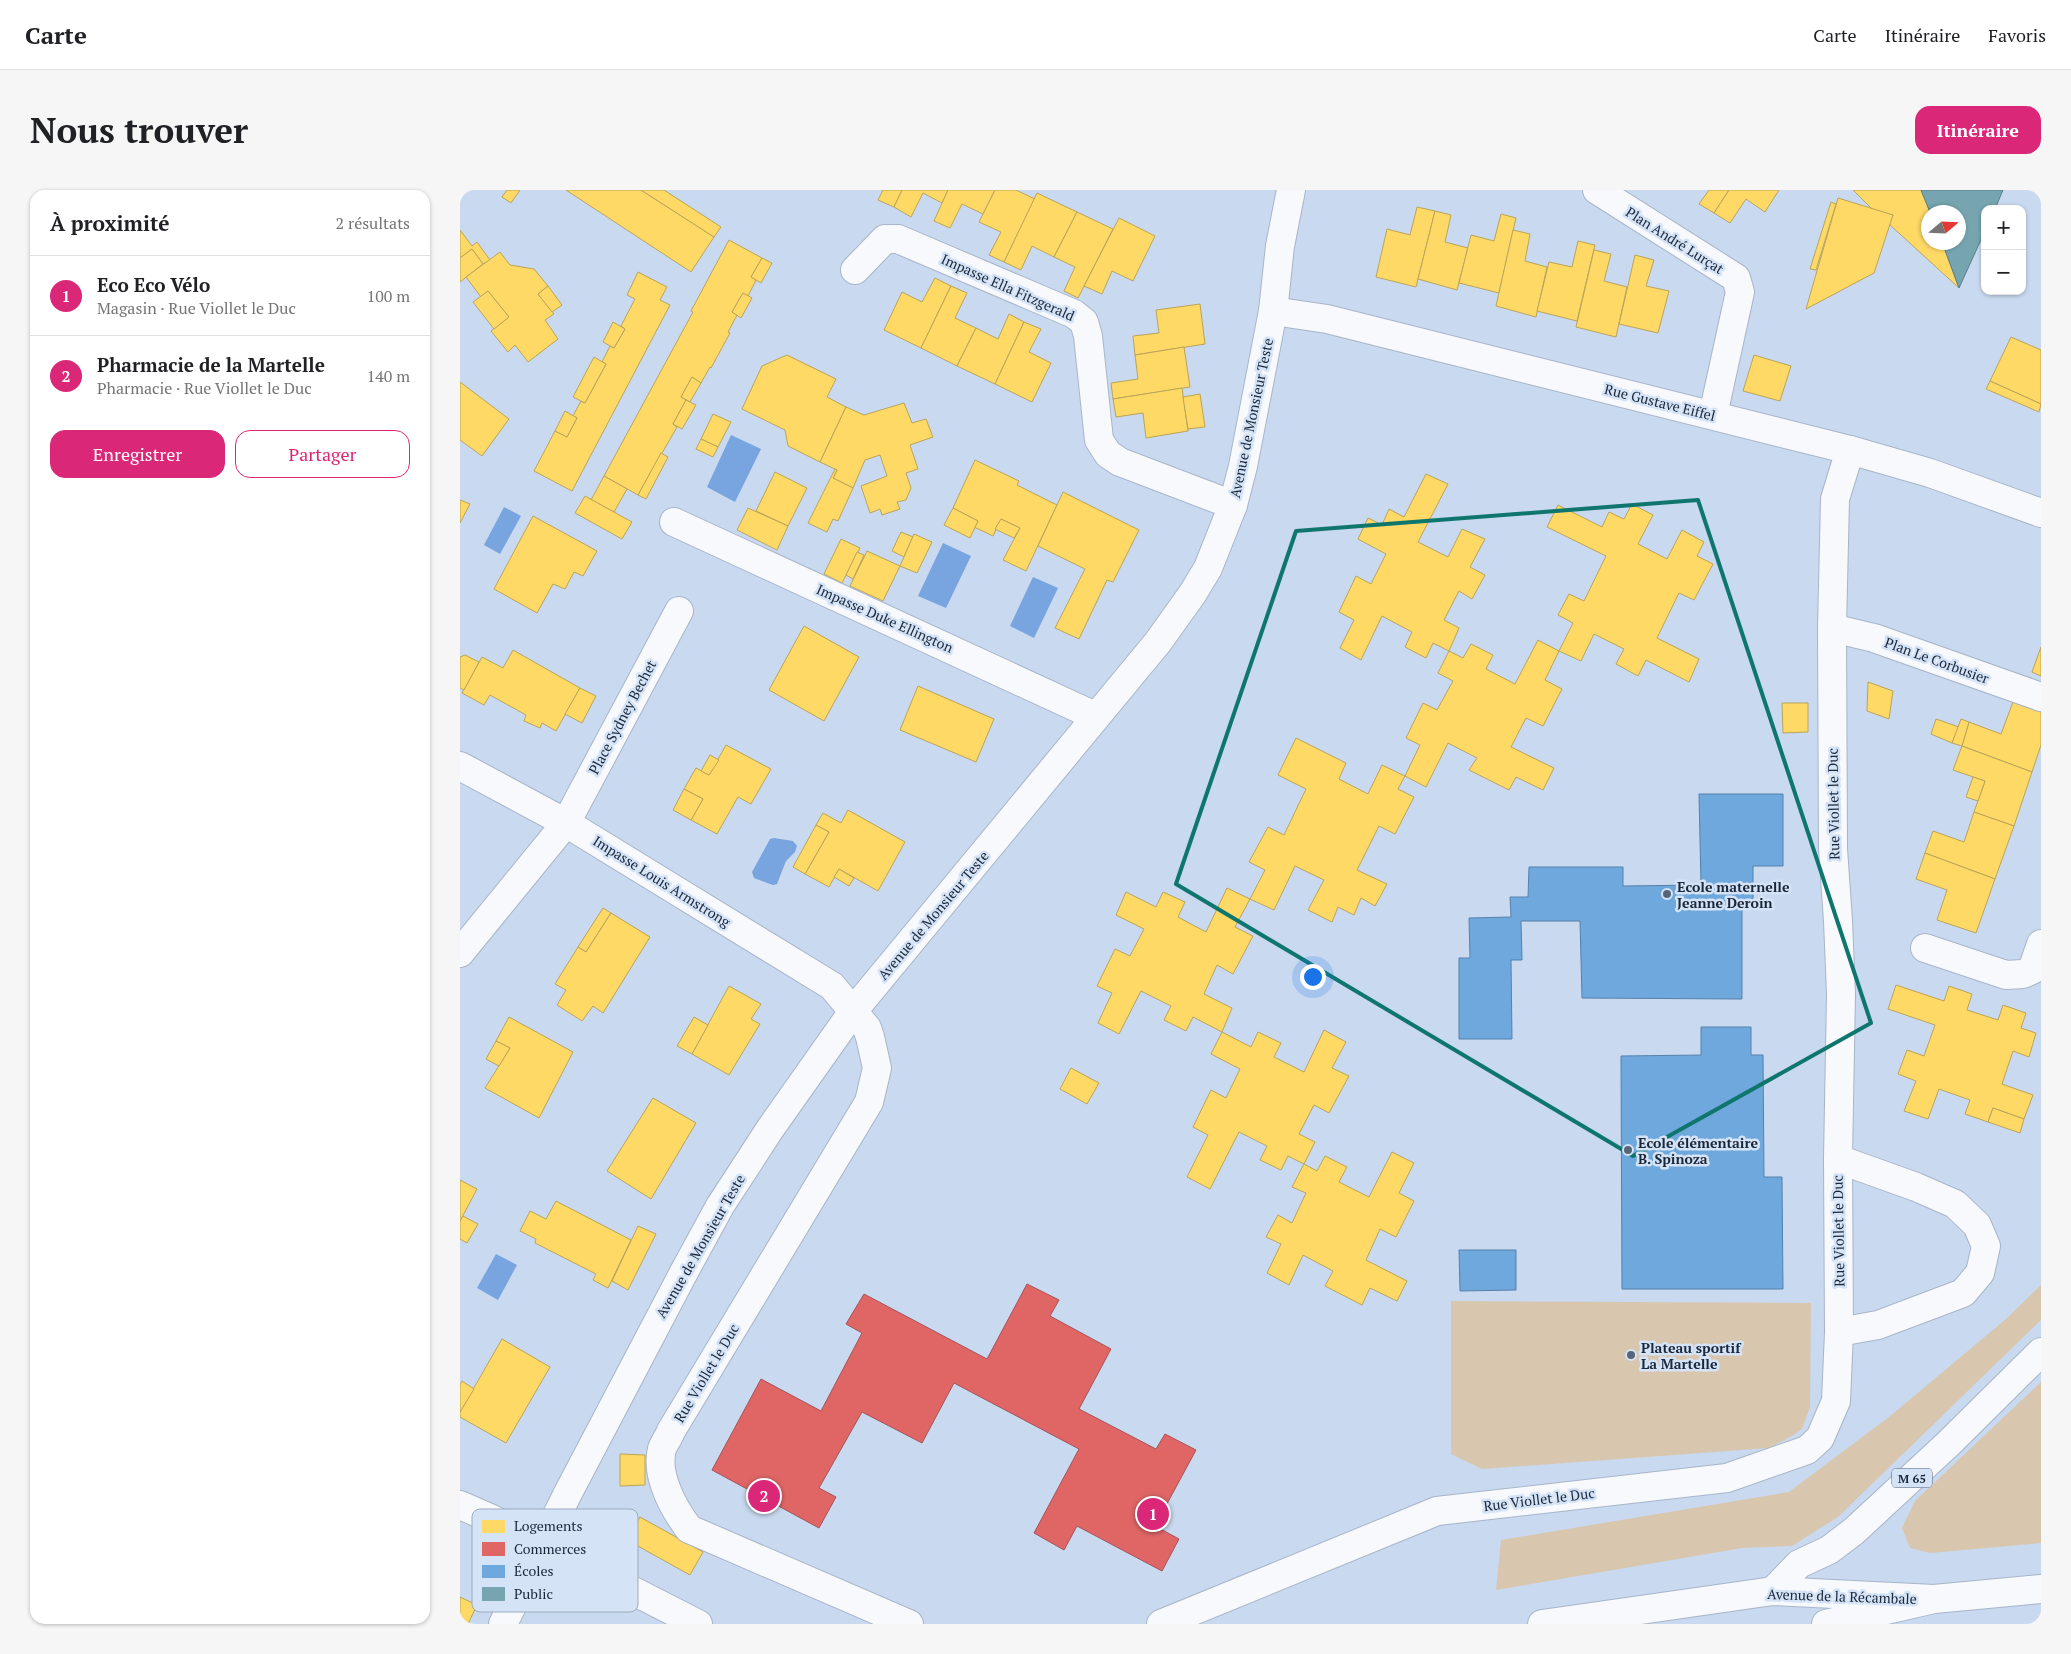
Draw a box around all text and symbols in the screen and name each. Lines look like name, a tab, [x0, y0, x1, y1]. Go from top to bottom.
text: Carte	[25, 19, 87, 51]
text: Carte	[1813, 23, 1857, 47]
text: Itinéraire	[1885, 23, 1960, 47]
text: Favoris	[1988, 23, 2046, 47]
button: Itinéraire	[1915, 106, 2041, 154]
text: Nous trouver	[30, 107, 248, 153]
street label: Plan André Lurçat	[1622, 202, 1728, 278]
north arrow	[1921, 205, 1966, 250]
map controls	[1981, 205, 2026, 295]
button: +	[1981, 205, 2026, 250]
text: À proximité	[50, 209, 170, 237]
text: 2 résultats	[336, 212, 410, 234]
street label: Impasse Ella Fitzgerald	[938, 249, 1078, 325]
button: −	[1981, 250, 2026, 295]
text: Eco Eco Vélo	[97, 272, 210, 297]
text: 1	[61, 285, 71, 307]
text: 100 m	[367, 285, 410, 307]
text: Magasin · Rue Viollet le Duc	[97, 297, 296, 319]
street label: Avenue de Monsieur Teste	[1225, 336, 1277, 500]
text: Pharmacie de la Martelle	[97, 352, 325, 377]
text: 2	[61, 365, 71, 387]
text: 140 m	[367, 365, 410, 387]
text: Pharmacie · Rue Viollet le Duc	[97, 377, 312, 399]
street label: Rue Gustave Eiffel	[1603, 379, 1717, 425]
button: Enregistrer	[50, 430, 225, 478]
button: Partager	[235, 430, 410, 478]
street label: Impasse Duke Ellington	[814, 579, 957, 657]
street label: Plan Le Corbusier	[1882, 632, 1992, 688]
street label: Place Sydney Bechet	[584, 656, 661, 777]
street label: Rue Viollet le Duc	[1823, 748, 1843, 860]
street label: Impasse Louis Armstrong	[590, 831, 735, 931]
street label: Avenue de Monsieur Teste	[873, 846, 993, 984]
place label: Ecole maternelle Jeanne Deroin	[1677, 877, 1790, 912]
marker: Ecole maternelle Jeanne Deroin	[1661, 888, 1673, 900]
your location	[1300, 964, 1326, 990]
place label: Ecole élémentaire B. Spinoza	[1638, 1133, 1759, 1168]
marker: Ecole élémentaire B. Spinoza	[1622, 1144, 1634, 1156]
street label: Avenue de Monsieur Teste	[651, 1171, 749, 1321]
street label: Rue Viollet le Duc	[1828, 1175, 1848, 1287]
street label: Rue Viollet le Duc	[669, 1320, 743, 1426]
place label: Plateau sportif La Martelle	[1641, 1338, 1742, 1373]
marker: Plateau sportif La Martelle	[1625, 1349, 1637, 1361]
road number: M 65	[1892, 1468, 1932, 1488]
pin: 2	[748, 1477, 780, 1515]
street label: Rue Viollet le Duc	[1482, 1483, 1596, 1515]
pin: 1	[1137, 1495, 1169, 1533]
legend	[472, 1509, 638, 1612]
text: Logements	[514, 1516, 583, 1535]
text: Commerces	[514, 1539, 586, 1558]
text: Écoles	[514, 1561, 553, 1580]
text: Public	[514, 1584, 553, 1603]
street label: Avenue de la Récambale	[1767, 1584, 1917, 1608]

